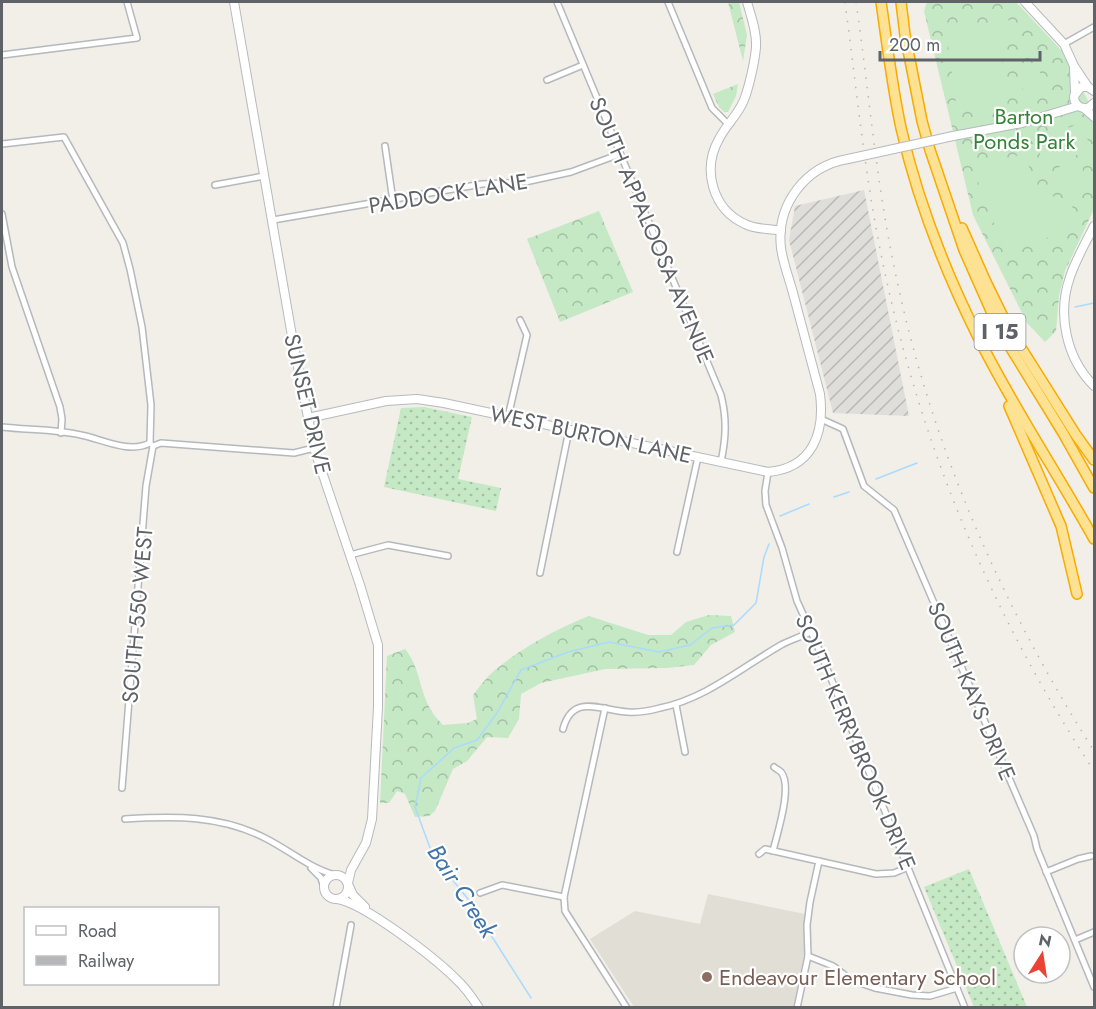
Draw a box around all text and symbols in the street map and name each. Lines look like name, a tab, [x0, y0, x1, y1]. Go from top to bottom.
scale bar	[880, 24, 1040, 62]
text: 200 m	[889, 32, 940, 58]
street label: SOUTH APPALOOSA AVENUE	[581, 92, 723, 368]
park label: Barton Ponds Park	[973, 100, 1075, 157]
street label: PADDOCK LANE	[366, 165, 530, 221]
road number: I 15	[974, 314, 1026, 350]
street label: SUNSET DRIVE	[276, 331, 340, 477]
street label: WEST BURTON LANE	[487, 397, 695, 471]
street label: SOUTH 550 WEST	[113, 525, 161, 704]
street label: SOUTH KAYS DRIVE	[920, 597, 1024, 785]
street label: SOUTH KERRYBROOK DRIVE	[788, 609, 924, 875]
water label: Bair Creek	[419, 837, 507, 946]
legend	[24, 907, 219, 985]
text: Road	[78, 918, 117, 944]
north arrow	[1012, 925, 1072, 985]
text: N	[1036, 928, 1054, 953]
text: Railway	[78, 948, 134, 974]
place label: Endeavour Elementary School	[719, 961, 996, 993]
marker: Endeavour Elementary School	[700, 970, 714, 984]

